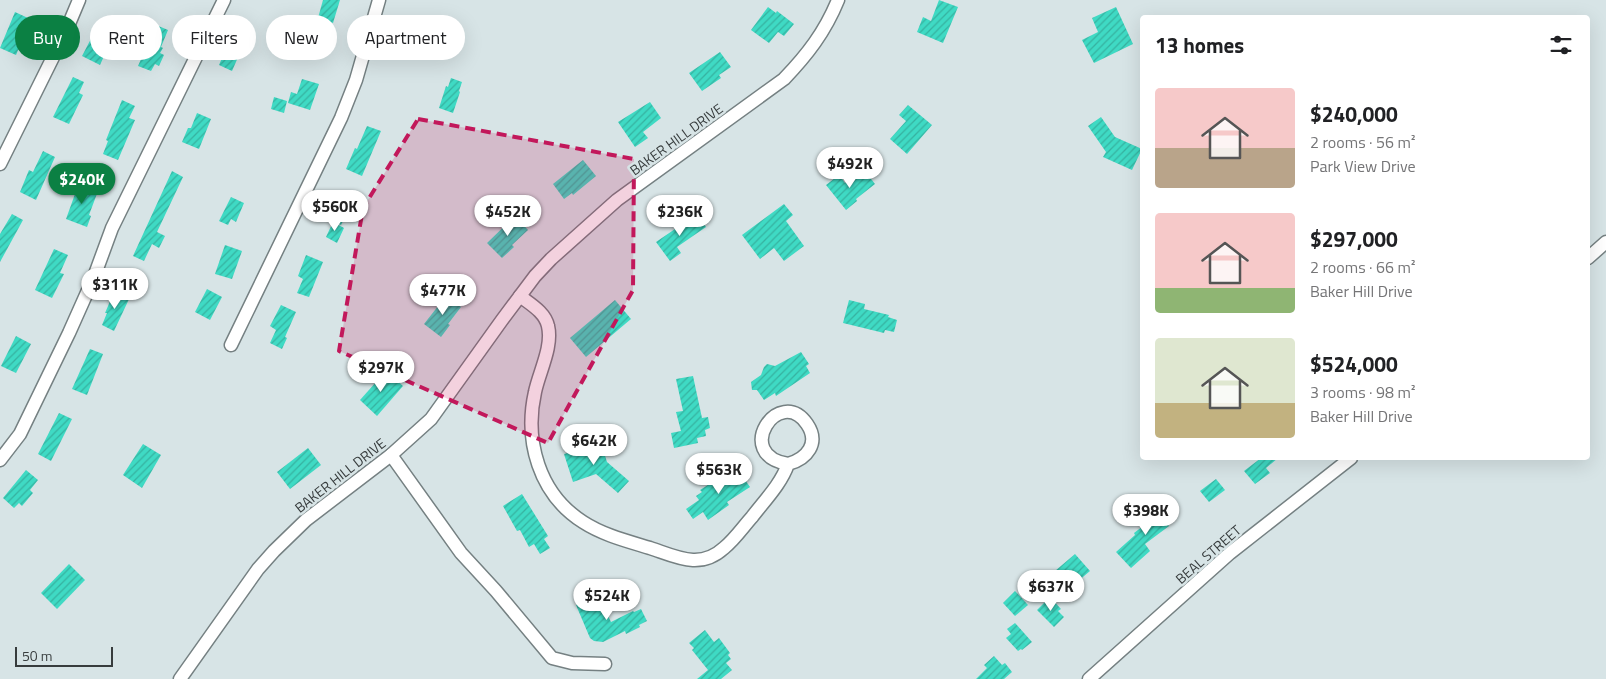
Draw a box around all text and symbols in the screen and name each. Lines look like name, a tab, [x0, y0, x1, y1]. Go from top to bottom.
chip: Buy	[15, 15, 80, 60]
chip: Rent	[90, 15, 162, 60]
chip: Filters	[172, 15, 256, 60]
chip: New	[266, 15, 337, 60]
chip: Apartment	[347, 15, 465, 60]
text: 13 homes	[1155, 29, 1244, 61]
icon: filters	[1547, 31, 1575, 59]
street label: BAKER HILL DRIVE	[625, 98, 727, 180]
text: $240,000	[1310, 98, 1398, 130]
icon: home	[1195, 108, 1255, 168]
text: 2 rooms · 56 m²	[1310, 130, 1415, 154]
pin: $492K	[815, 146, 885, 189]
text: $492K	[827, 151, 873, 175]
text: Park View Drive	[1310, 154, 1416, 178]
pin: $240K	[47, 162, 117, 205]
text: $240K	[59, 167, 105, 191]
pin: $560K	[300, 190, 370, 232]
text: $560K	[312, 194, 358, 218]
pin: $452K	[473, 194, 543, 237]
pin: $236K	[645, 194, 715, 237]
text: $452K	[485, 199, 531, 223]
text: $236K	[657, 199, 703, 223]
text: $297,000	[1310, 223, 1398, 255]
icon: home	[1195, 233, 1255, 293]
text: 2 rooms · 66 m²	[1310, 255, 1415, 279]
pin: $311K	[80, 268, 150, 310]
text: $311K	[92, 272, 138, 296]
pin: $477K	[408, 274, 478, 316]
text: $477K	[420, 278, 466, 302]
text: Baker Hill Drive	[1310, 279, 1413, 303]
text: $524,000	[1310, 348, 1398, 380]
pin: $297K	[346, 350, 416, 393]
text: $297K	[358, 355, 404, 379]
icon: home	[1195, 358, 1255, 418]
text: 3 rooms · 98 m²	[1310, 380, 1415, 404]
text: Baker Hill Drive	[1310, 404, 1413, 428]
pin: $642K	[559, 424, 629, 466]
text: $642K	[571, 428, 617, 452]
street label: BAKER HILL DRIVE	[290, 433, 390, 517]
pin: $563K	[684, 452, 754, 495]
text: $563K	[696, 457, 742, 481]
pin: $398K	[1111, 494, 1181, 536]
text: $398K	[1123, 498, 1169, 522]
street label: BEAL STREET	[1171, 519, 1246, 588]
pin: $637K	[1016, 570, 1086, 612]
text: $637K	[1028, 574, 1074, 598]
pin: $524K	[572, 578, 642, 621]
text: $524K	[584, 583, 630, 607]
scale bar	[15, 644, 112, 667]
text: 50 m	[22, 645, 52, 666]

